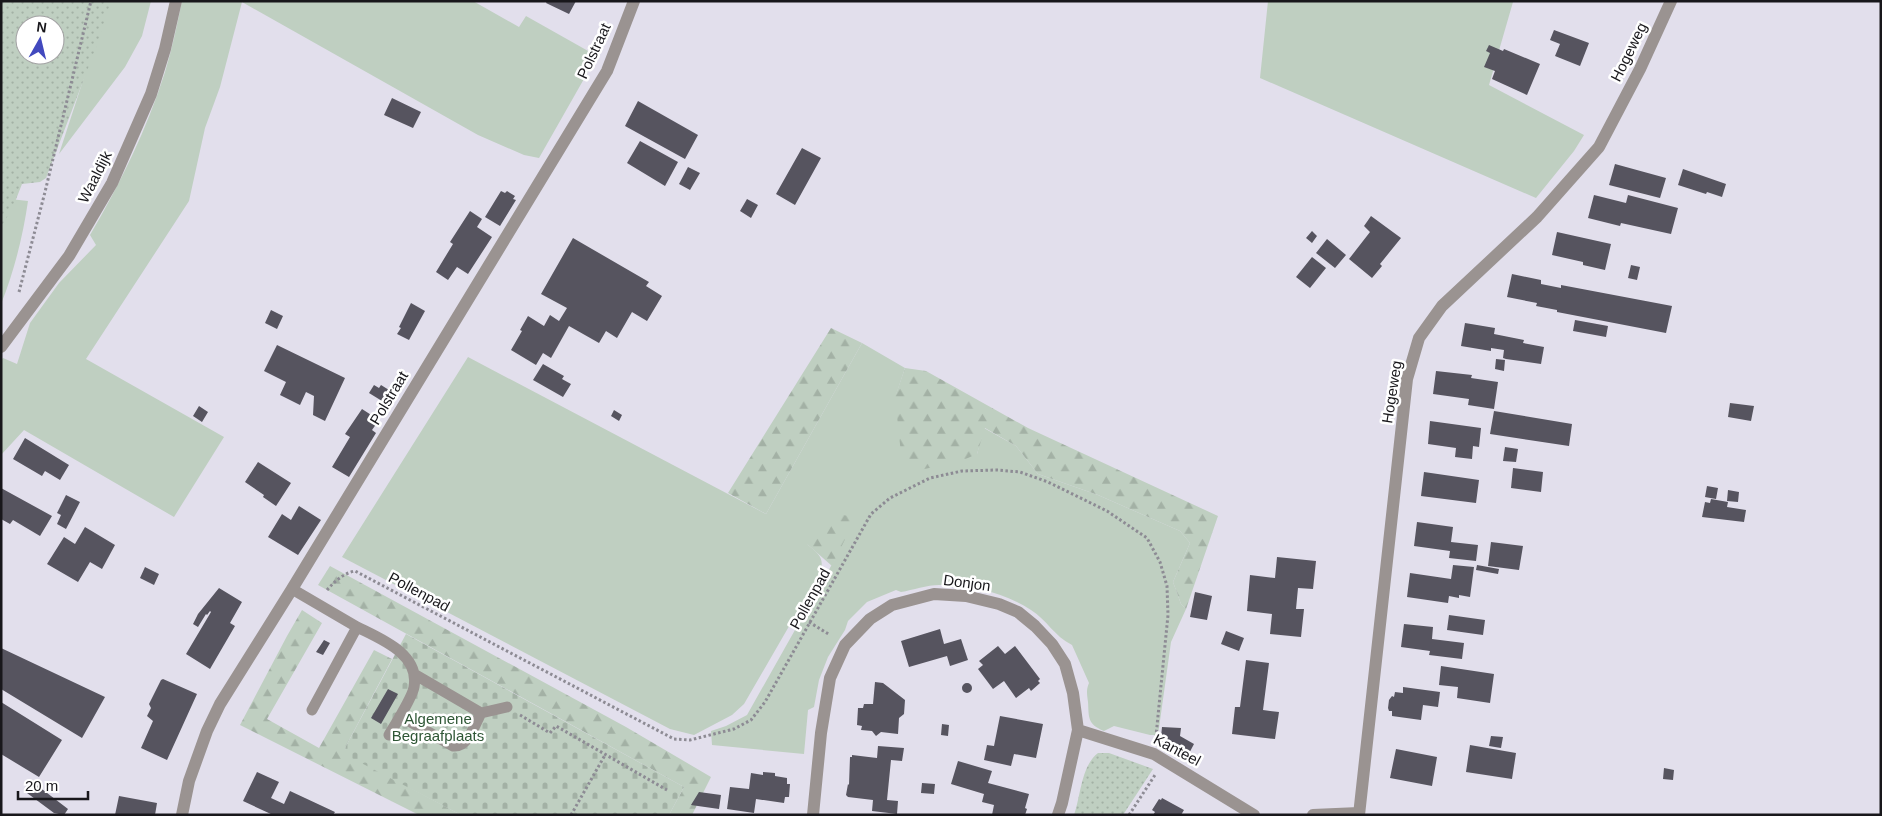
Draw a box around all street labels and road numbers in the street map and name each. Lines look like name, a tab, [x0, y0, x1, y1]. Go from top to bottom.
street label: Polstraat	[573, 20, 614, 81]
street label: Hogeweg	[1607, 20, 1650, 84]
street label: Waaldijk	[74, 147, 115, 206]
street label: Hogeweg	[1378, 359, 1405, 425]
street label: Polstraat	[366, 367, 412, 427]
street label: Pollenpad	[786, 565, 833, 632]
street label: Pollenpad	[386, 568, 453, 615]
street label: Donjon	[942, 571, 992, 594]
street label: Kanteel	[1151, 730, 1204, 769]

